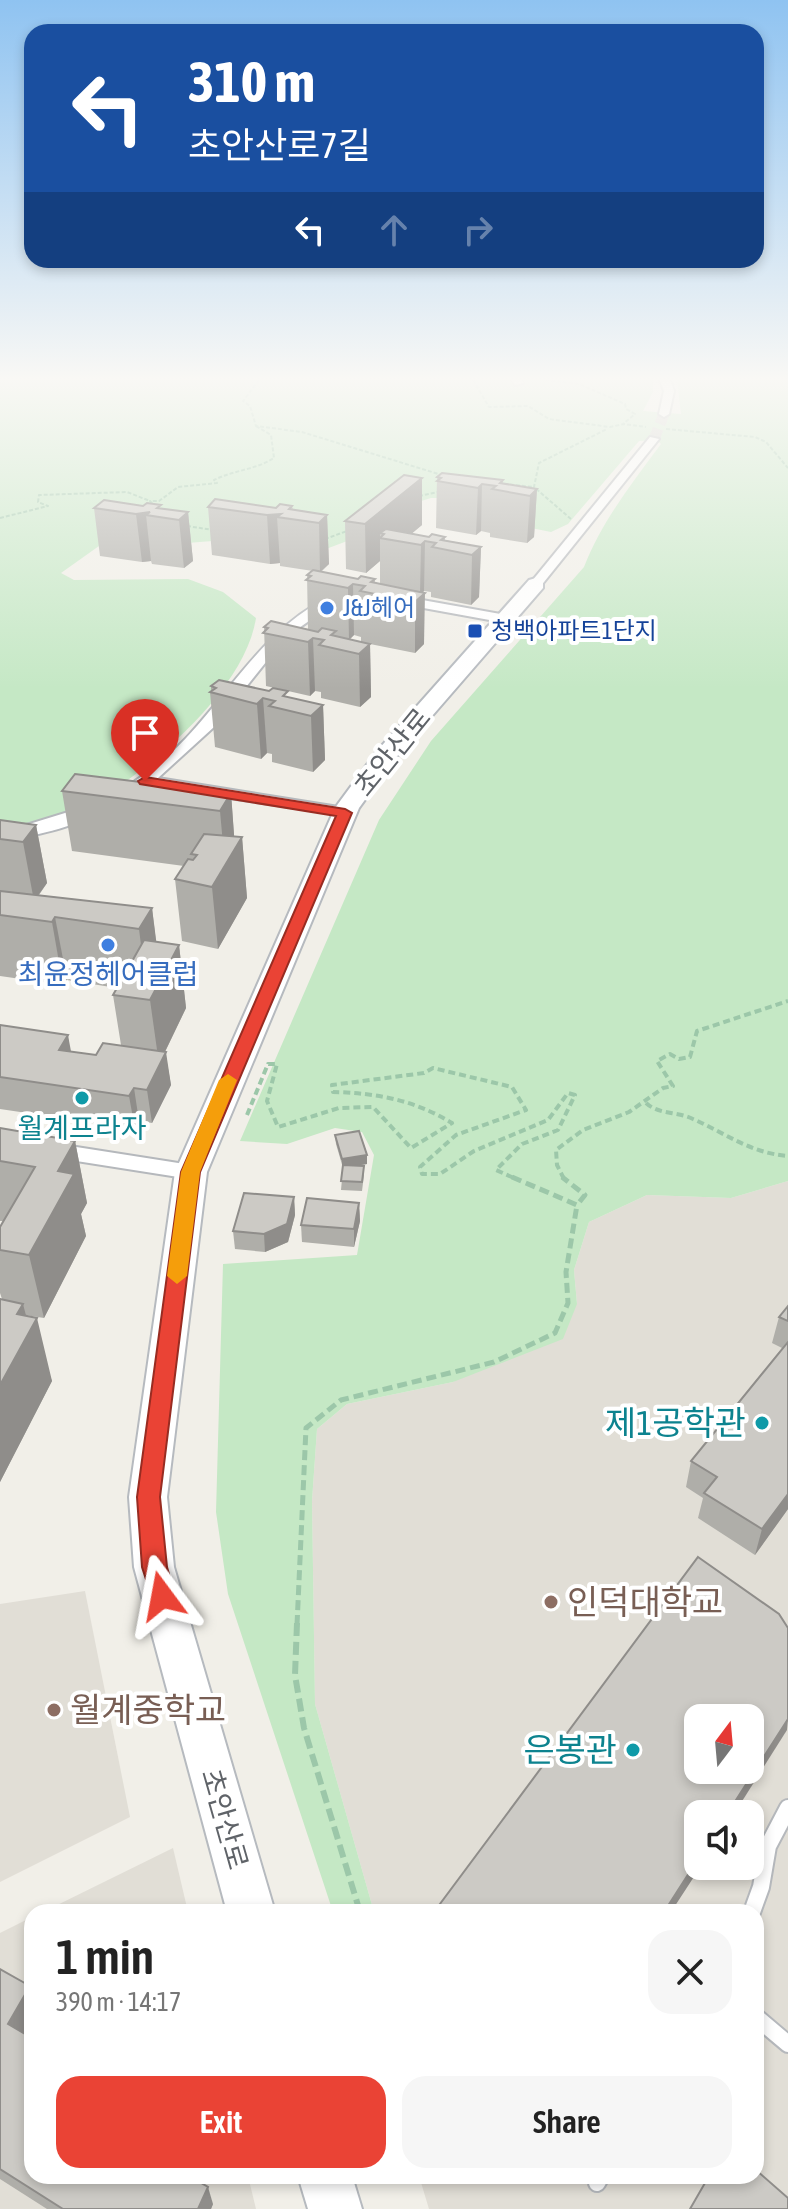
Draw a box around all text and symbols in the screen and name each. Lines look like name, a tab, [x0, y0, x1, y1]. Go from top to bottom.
text: 310 m	[188, 50, 315, 114]
icon: left	[56, 56, 160, 160]
text: 초안산로7길	[188, 124, 371, 166]
icon: left	[288, 208, 332, 252]
icon: ahead	[372, 208, 416, 252]
icon: right	[456, 208, 500, 252]
place label: J&J헤어	[343, 594, 415, 621]
marker: J&J헤어	[318, 599, 336, 617]
place label: 청백아파트1단지	[491, 617, 657, 644]
marker: 청백아파트1단지	[466, 622, 484, 640]
pin	[111, 699, 179, 781]
street label: 초안산로	[347, 702, 437, 802]
icon: arrive	[123, 711, 167, 755]
marker: 최윤정헤어클럽	[99, 936, 117, 954]
place label: 최윤정헤어클럽	[18, 958, 198, 990]
marker: 월계프라자	[73, 1089, 91, 1107]
place label: 월계프라자	[18, 1112, 146, 1144]
place label: 제1공학관	[605, 1403, 746, 1442]
marker: 제1공학관	[753, 1414, 771, 1432]
position arrow	[120, 1554, 204, 1638]
place label: 인덕대학교	[567, 1582, 723, 1621]
marker: 인덕대학교	[542, 1593, 560, 1611]
place label: 월계중학교	[70, 1690, 226, 1729]
marker: 월계중학교	[45, 1701, 63, 1719]
north arrow	[684, 1704, 764, 1784]
map controls	[684, 1704, 764, 1880]
place label: 은봉관	[523, 1730, 617, 1769]
marker: 은봉관	[624, 1741, 642, 1759]
street label: 초안산로	[195, 1765, 255, 1873]
button: sound	[684, 1800, 764, 1880]
text: 1 min	[56, 1929, 154, 1984]
button: close	[648, 1930, 732, 2014]
text: 390 m · 14:17	[56, 1987, 181, 2017]
button: Exit	[56, 2076, 386, 2168]
button: Share	[402, 2076, 732, 2168]

